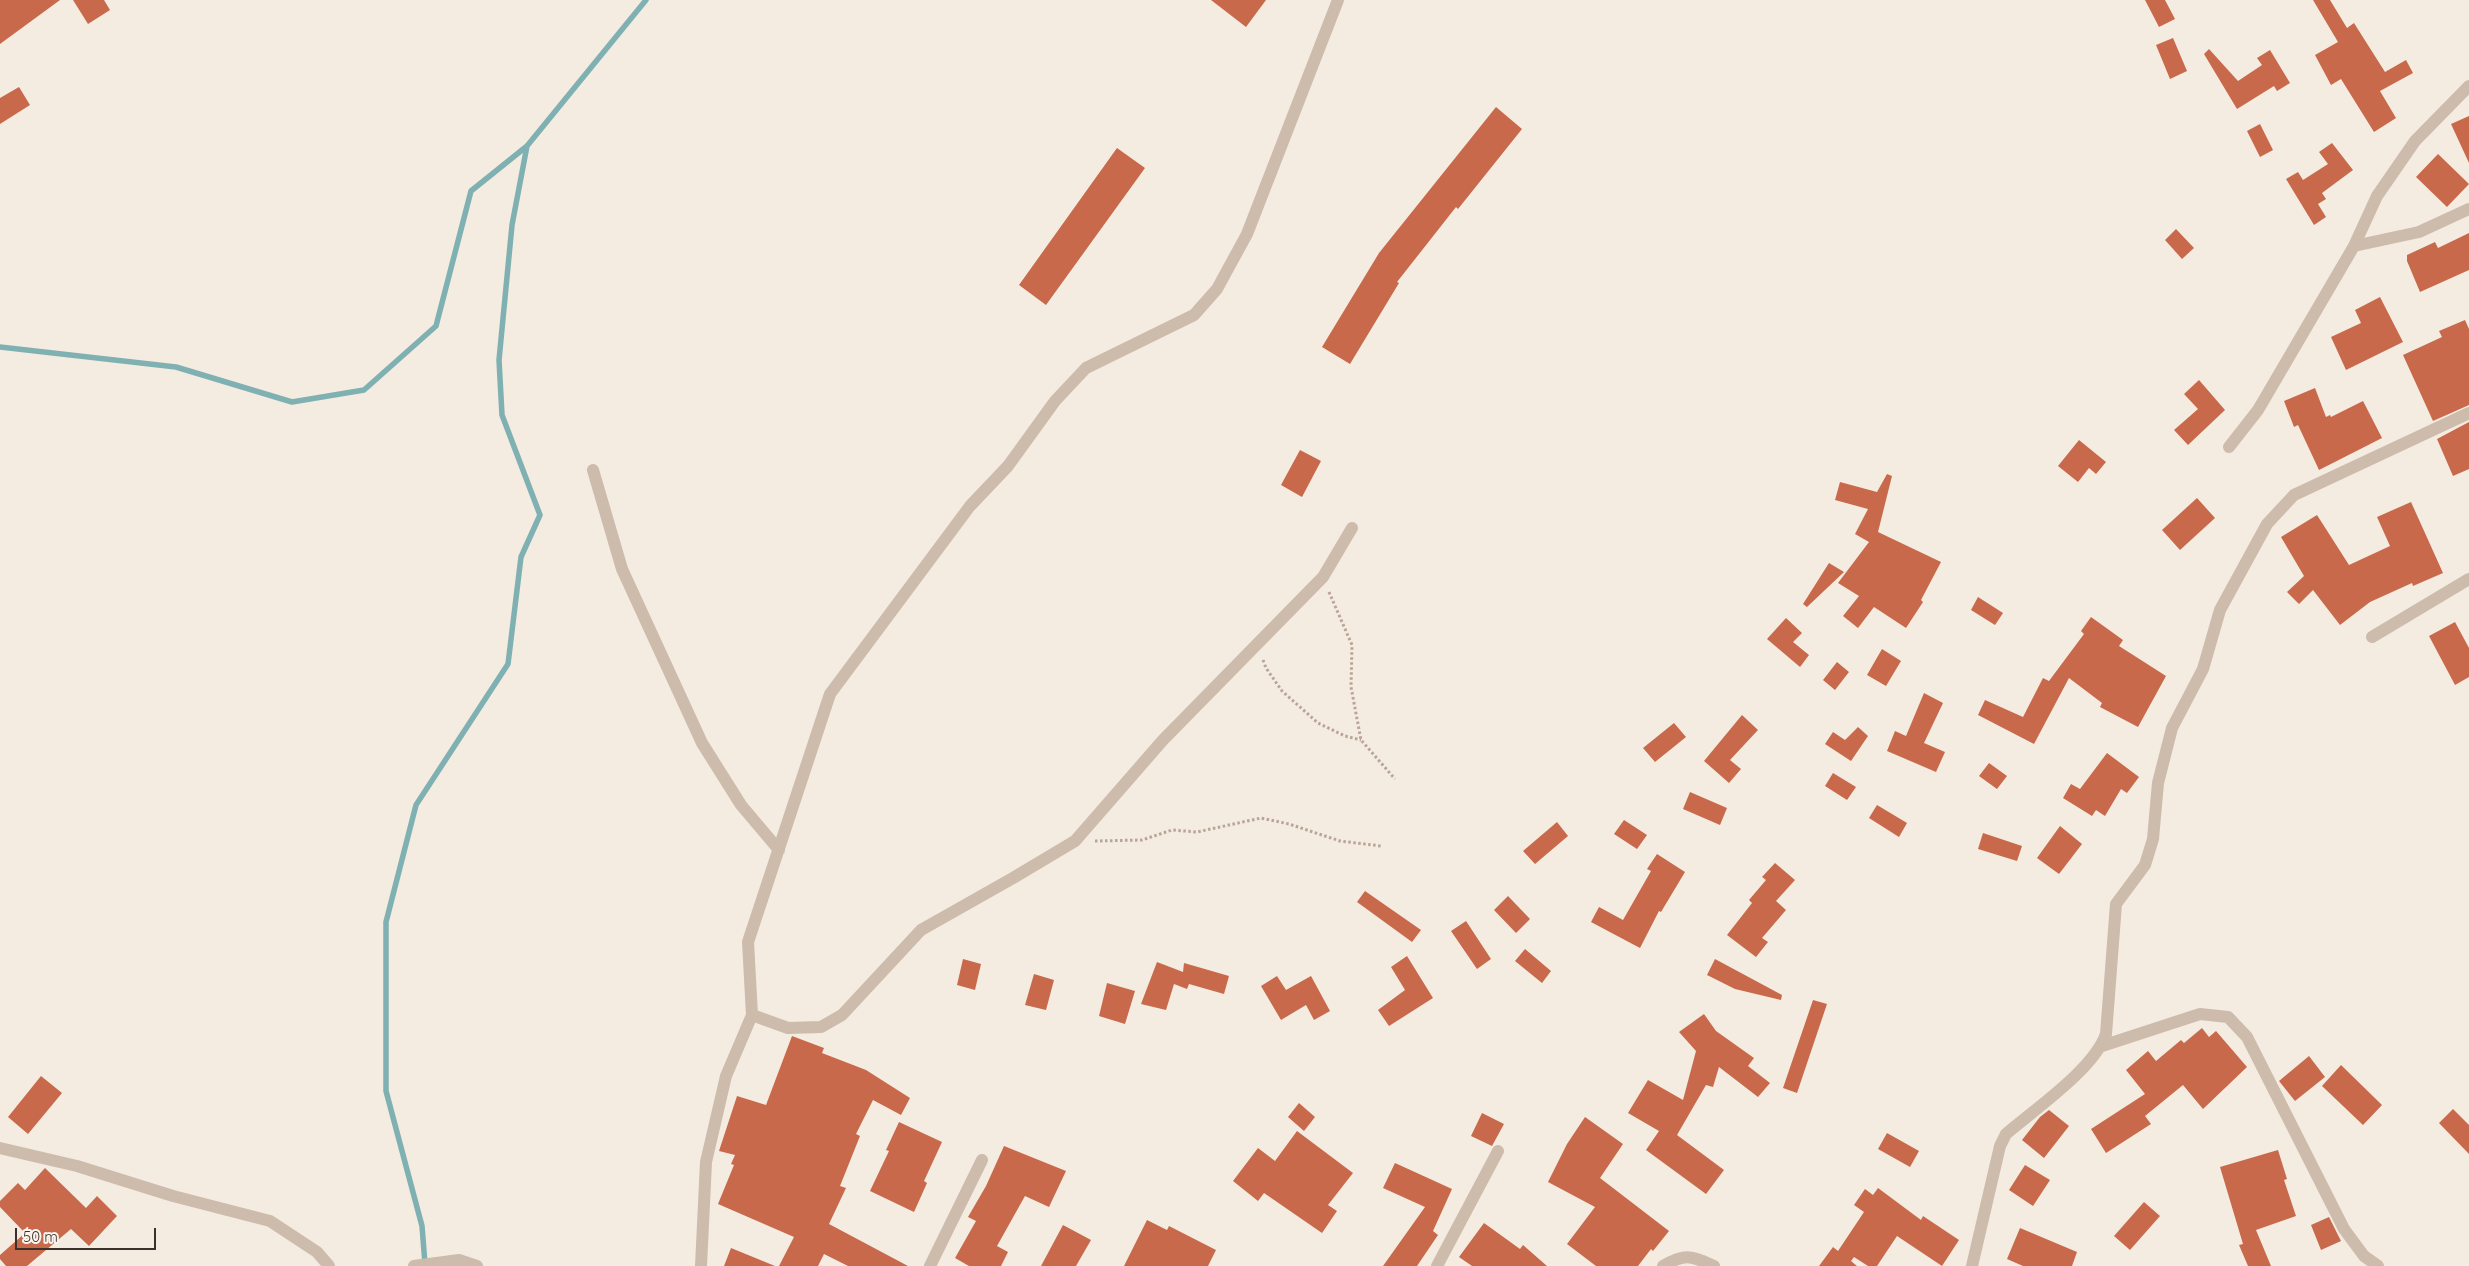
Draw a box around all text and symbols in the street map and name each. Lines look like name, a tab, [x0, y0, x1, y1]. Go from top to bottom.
scale bar	[18, 1218, 159, 1250]
text: 50 m	[23, 1227, 58, 1246]

